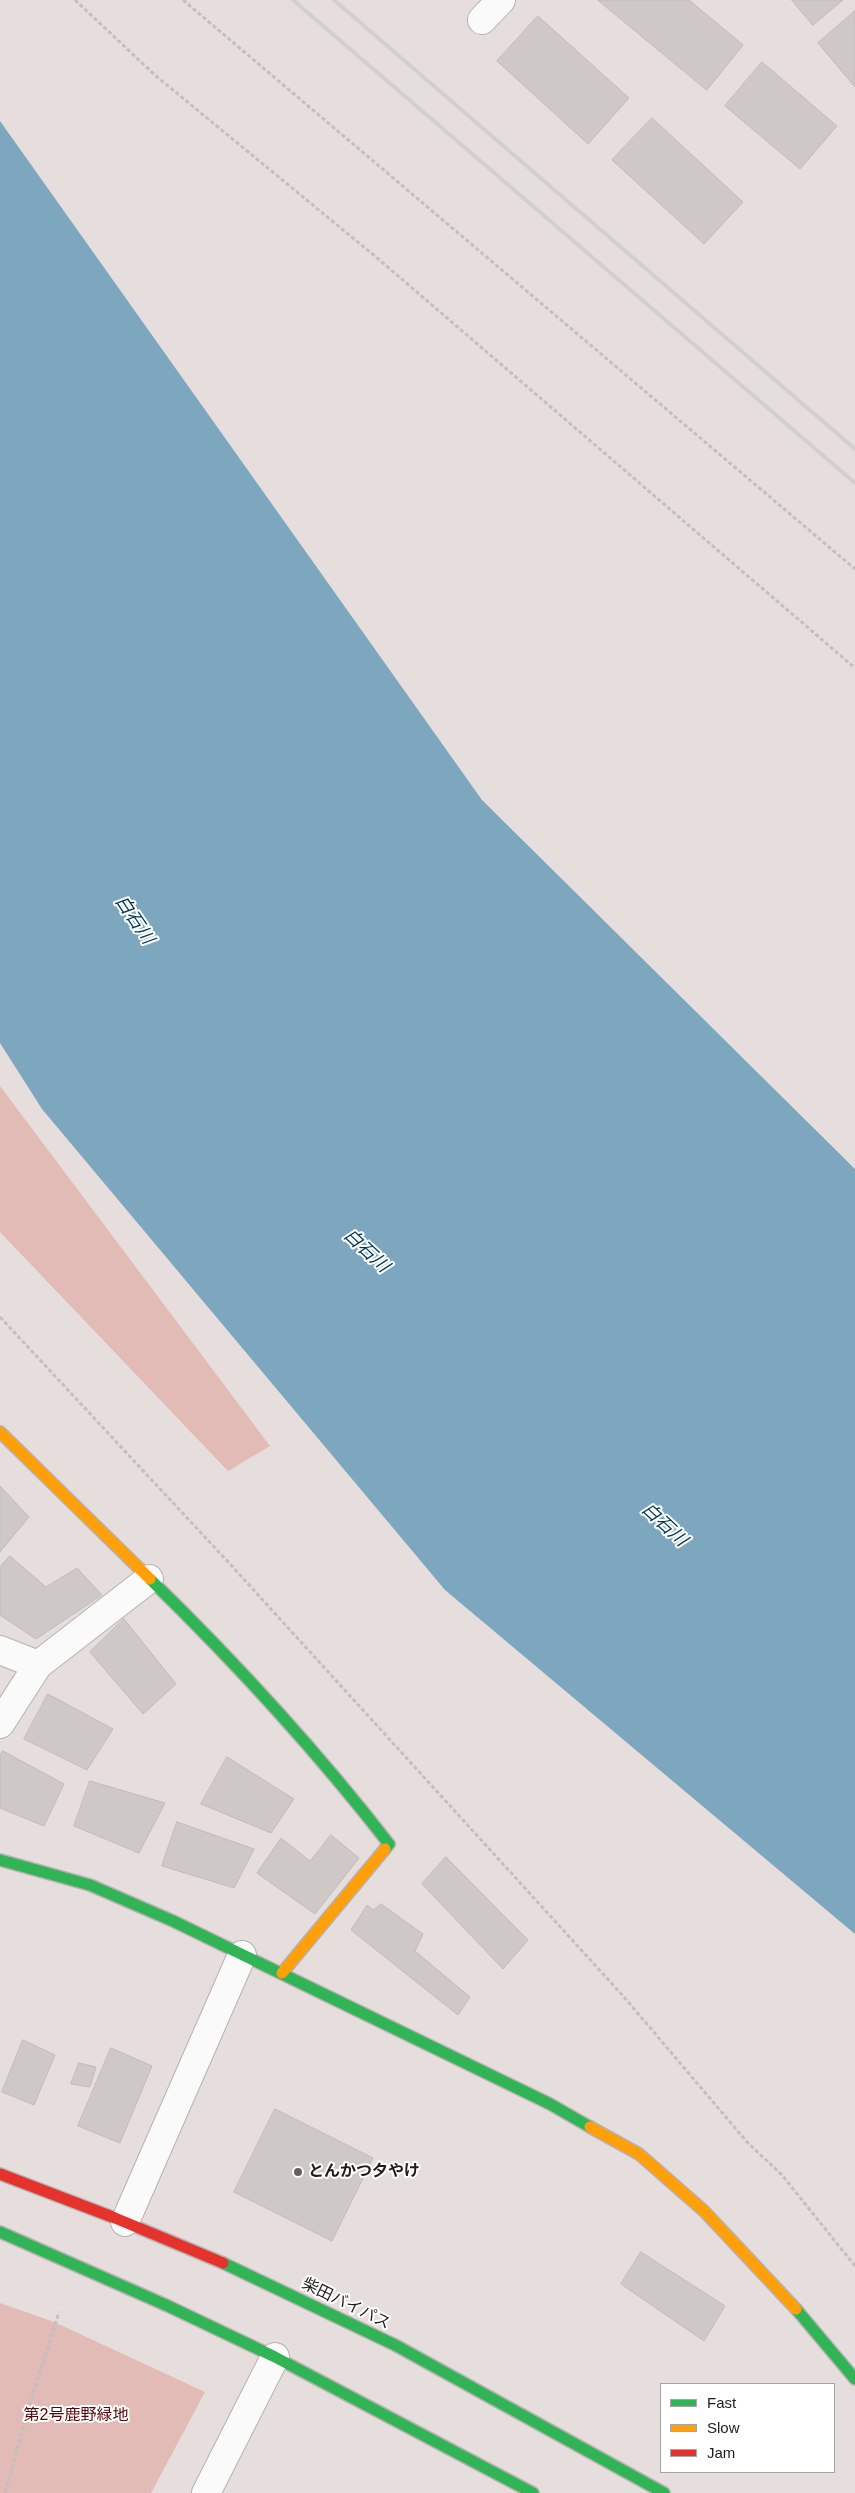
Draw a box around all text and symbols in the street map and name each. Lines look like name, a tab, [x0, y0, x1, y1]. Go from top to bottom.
water label: 白石川	[110, 892, 158, 948]
water label: 白石川	[339, 1225, 393, 1277]
water label: 白石川	[637, 1499, 691, 1551]
place label: とんかつ夕やけ	[308, 2162, 420, 2182]
marker: とんかつ夕やけ	[292, 2166, 304, 2178]
street label: 柴田バイパス	[299, 2274, 393, 2334]
legend	[660, 2383, 835, 2473]
text: Fast	[707, 2394, 736, 2411]
park label: 第2号鹿野緑地	[24, 2406, 128, 2426]
text: Slow	[707, 2419, 740, 2436]
text: Jam	[707, 2444, 735, 2461]

